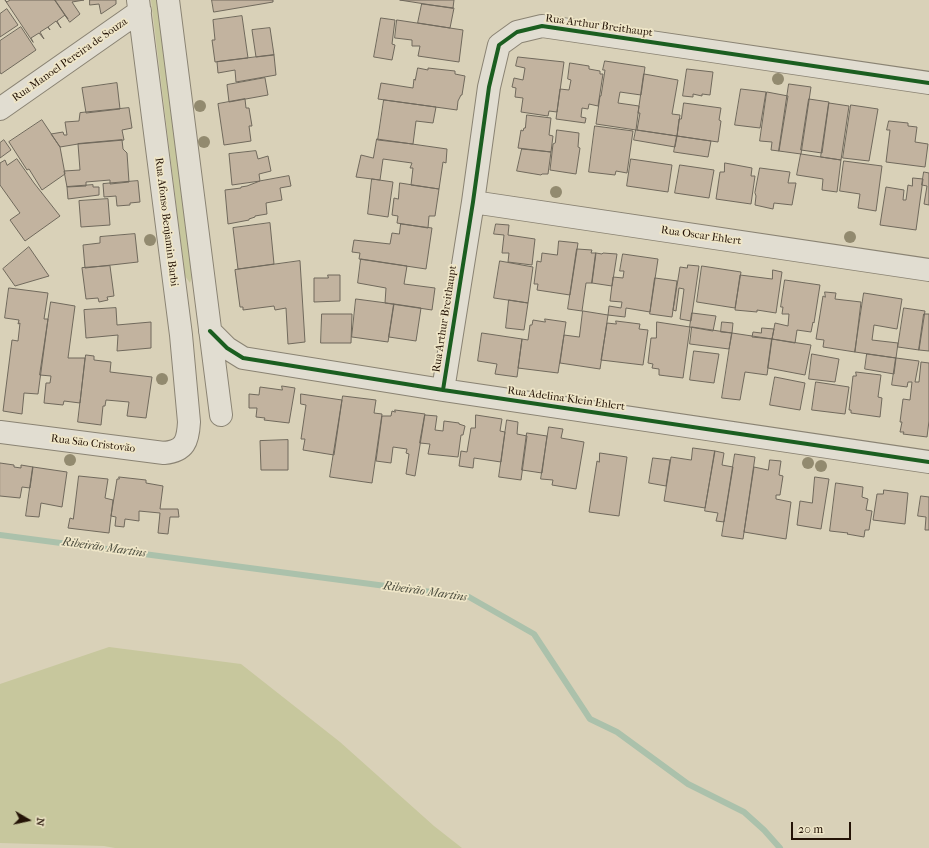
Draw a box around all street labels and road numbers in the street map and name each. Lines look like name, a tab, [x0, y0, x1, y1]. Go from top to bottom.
street label: Rua Arthur Breithaupt	[544, 12, 654, 40]
street label: Rua Manoel Pereira de Souza	[10, 15, 130, 105]
street label: Rua Afonso Benjamin Barbi	[152, 157, 180, 287]
street label: Rua Oscar Ehlert	[660, 224, 742, 248]
street label: Rua Arthur Breithaupt	[430, 265, 460, 373]
street label: Rua Adelina Klein Ehlert	[506, 384, 626, 414]
street label: Rua São Cristovão	[50, 432, 136, 456]

